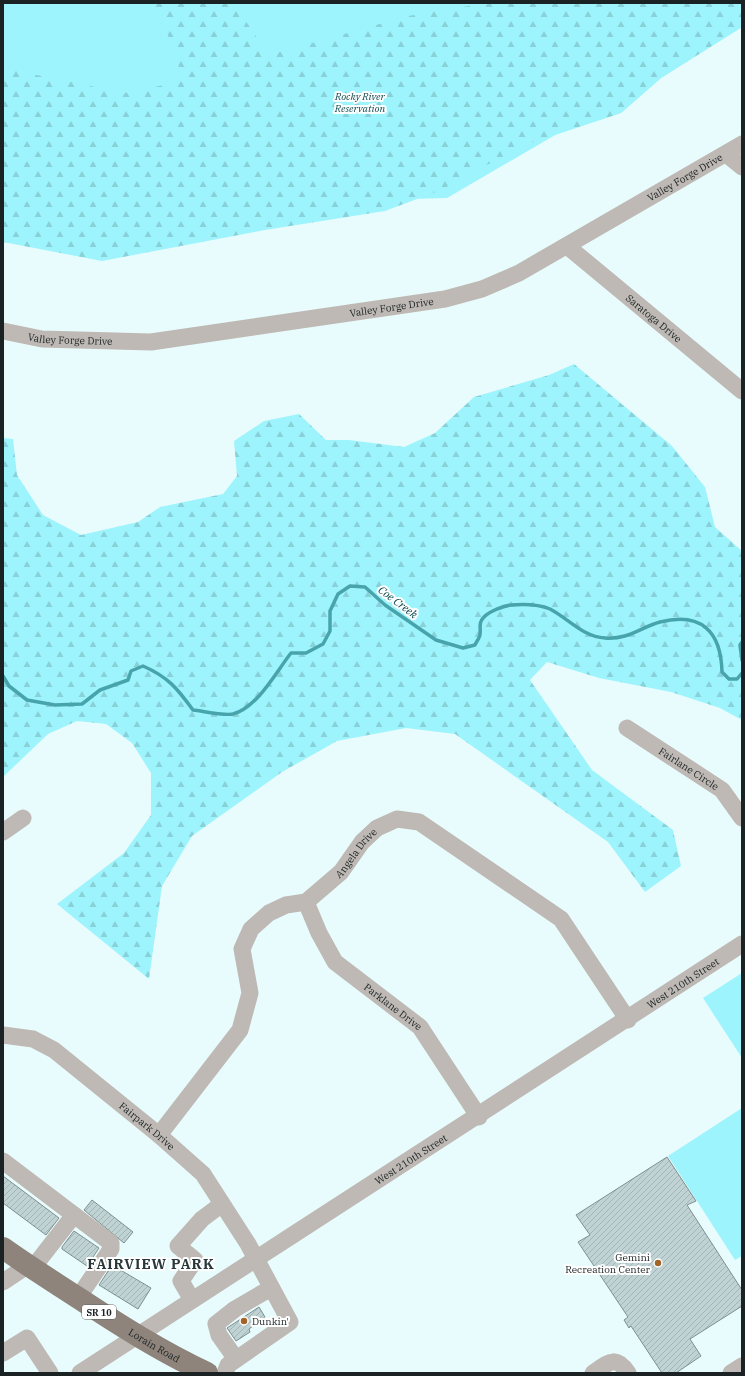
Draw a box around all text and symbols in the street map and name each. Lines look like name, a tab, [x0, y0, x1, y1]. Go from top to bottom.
park label: Rocky River Reservation	[334, 90, 386, 115]
street label: Valley Forge Drive	[645, 150, 725, 204]
street label: Saratoga Drive	[623, 291, 685, 345]
street label: Valley Forge Drive	[349, 294, 434, 319]
street label: Valley Forge Drive	[27, 330, 113, 347]
water label: Coe Creek	[375, 583, 421, 621]
street label: Fairlane Circle	[656, 744, 721, 793]
street label: Angela Drive	[332, 825, 379, 881]
street label: West 210th Street	[644, 954, 722, 1011]
street label: Parklane Drive	[362, 980, 425, 1033]
street label: Fairpark Drive	[117, 1099, 178, 1153]
street label: West 210th Street	[372, 1131, 450, 1187]
place label: Gemini Recreation Center	[565, 1251, 651, 1276]
district label: FAIRVIEW PARK	[87, 1255, 215, 1273]
marker: Gemini Recreation Center	[653, 1258, 663, 1268]
road number: SR 10	[82, 1305, 116, 1319]
place label: Dunkin'	[252, 1315, 289, 1328]
marker: Dunkin'	[239, 1316, 249, 1326]
street label: Lorain Road	[126, 1325, 182, 1365]

